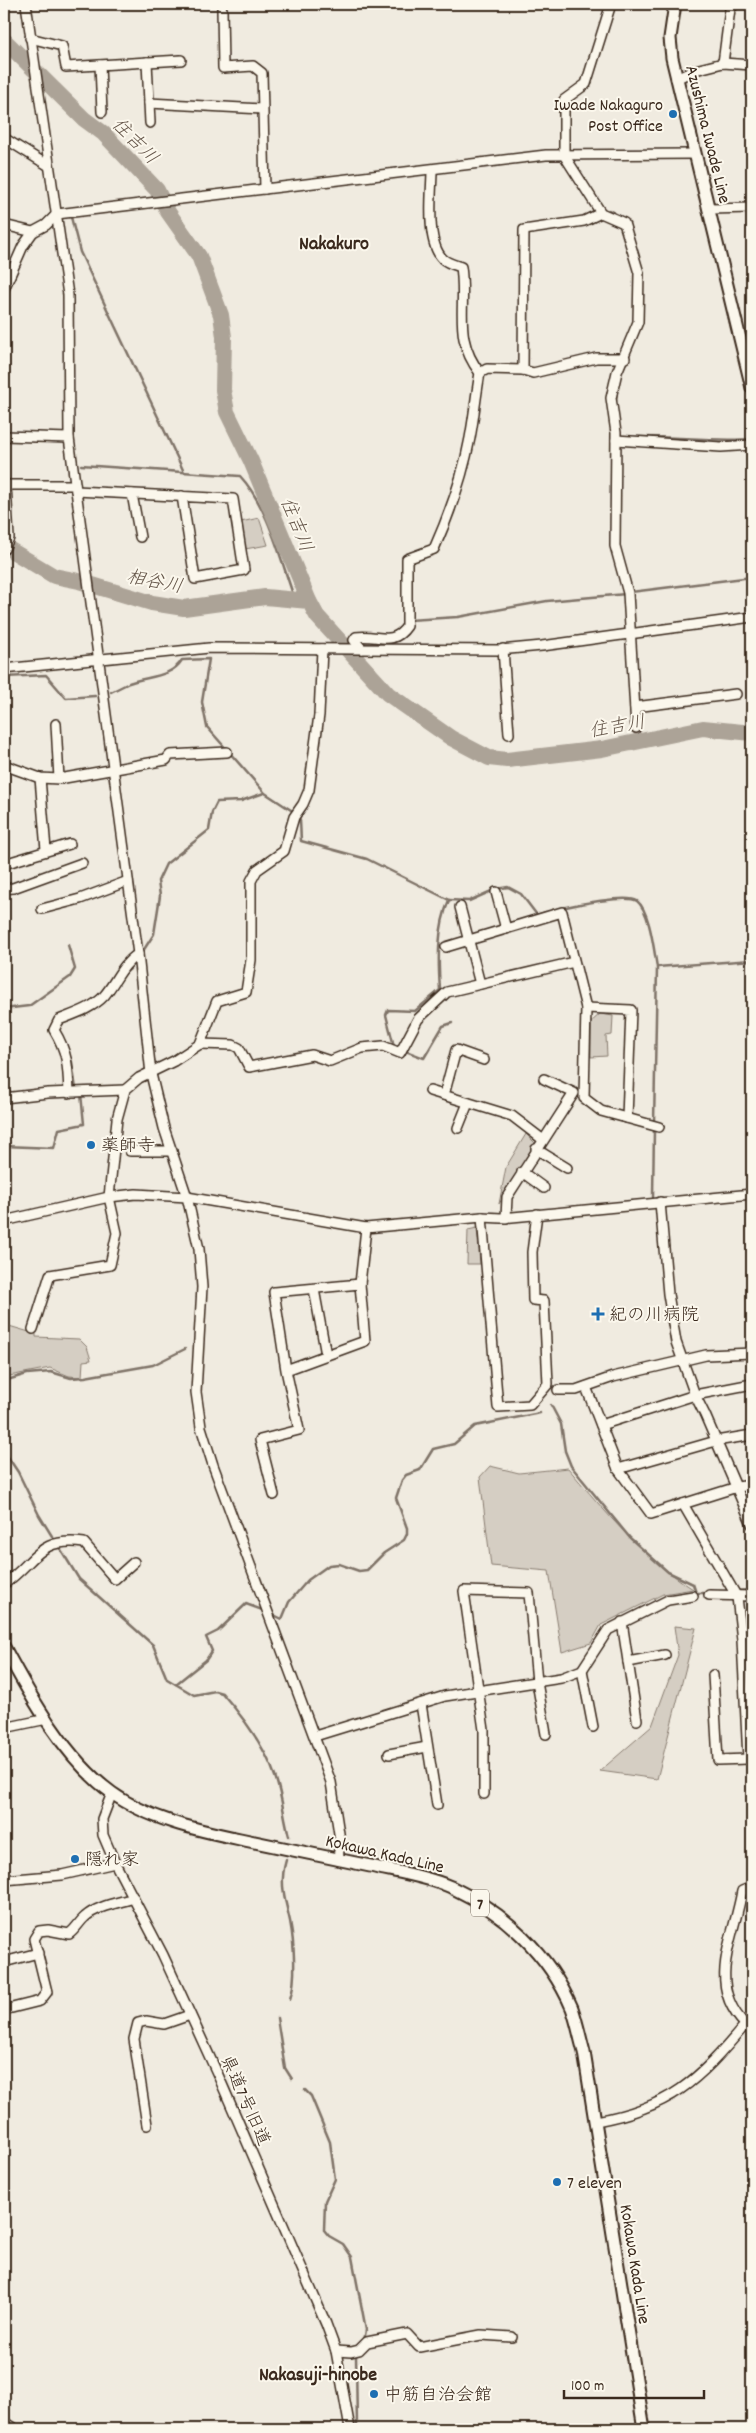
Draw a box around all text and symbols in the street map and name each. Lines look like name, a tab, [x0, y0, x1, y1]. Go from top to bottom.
street label: Azushima Iwade Line	[677, 63, 736, 206]
place label: Iwade Nakaguro Post Office	[553, 94, 663, 140]
marker: Iwade Nakaguro Post Office	[667, 108, 679, 120]
water label: 住吉川	[104, 113, 163, 172]
district label: Nakakuro	[299, 231, 369, 259]
water label: 住吉川	[272, 494, 318, 557]
water label: 相谷川	[124, 565, 185, 602]
water label: 住吉川	[587, 710, 648, 747]
place label: 薬師寺	[101, 1135, 155, 1160]
marker: 薬師寺	[85, 1139, 97, 1151]
place label: 紀の川病院	[609, 1304, 699, 1329]
marker: 紀の川病院	[591, 1307, 605, 1321]
street label: Kokawa Kada Line	[323, 1830, 446, 1881]
place label: 隠れ家	[85, 1849, 139, 1874]
marker: 隠れ家	[69, 1853, 81, 1865]
road number: 7	[471, 1890, 489, 1916]
street label: 県道7号旧道	[213, 2052, 275, 2150]
place label: 7 eleven	[567, 2172, 622, 2197]
marker: 7 eleven	[551, 2176, 563, 2188]
street label: Kokawa Kada Line	[612, 2203, 655, 2326]
district label: Nakasuji-hinobe	[259, 2362, 377, 2390]
scale bar	[564, 2368, 704, 2400]
text: 100 m	[571, 2376, 604, 2398]
place label: 中筋自治会館	[384, 2384, 492, 2409]
marker: 中筋自治会館	[368, 2388, 380, 2400]

